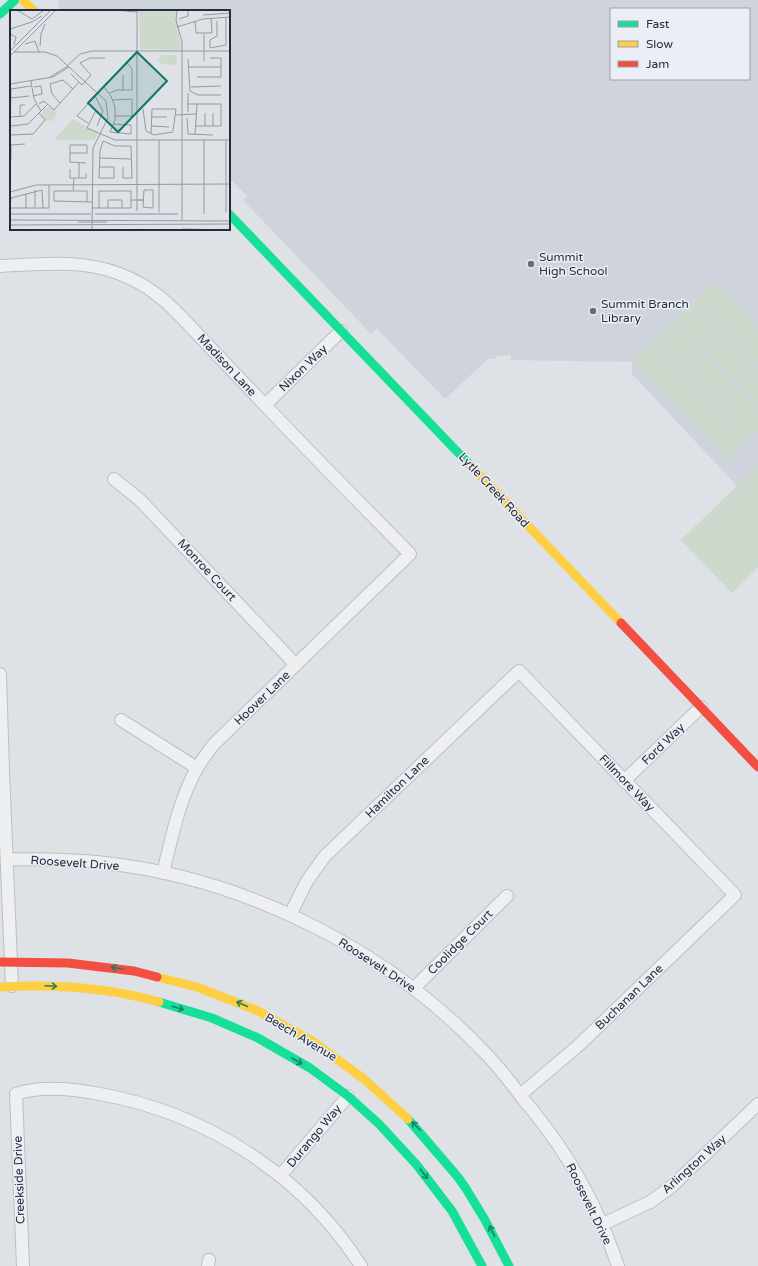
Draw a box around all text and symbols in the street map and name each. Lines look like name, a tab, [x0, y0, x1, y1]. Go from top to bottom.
legend	[610, 8, 750, 80]
inset map	[10, 10, 230, 230]
text: Fast	[646, 17, 670, 31]
text: Slow	[646, 37, 673, 51]
text: Jam	[646, 57, 669, 71]
place label: Summit High School	[539, 250, 608, 278]
marker: Summit High School	[526, 259, 536, 269]
place label: Summit Branch Library	[601, 297, 689, 325]
marker: Summit Branch Library	[588, 306, 598, 316]
street label: Madison Lane	[195, 331, 260, 399]
street label: Nixon Way	[276, 341, 330, 394]
street label: Lytle Creek Road	[456, 450, 532, 530]
street label: Monroe Court	[175, 536, 240, 604]
street label: Hoover Lane	[231, 668, 293, 728]
street label: Ford Way	[639, 720, 688, 768]
street label: Fillmore Way	[596, 752, 658, 815]
street label: Hamilton Lane	[362, 753, 432, 821]
street label: Roosevelt Drive	[30, 853, 120, 873]
street label: Coolidge Court	[425, 906, 496, 977]
street label: Roosevelt Drive	[336, 935, 418, 995]
street label: Buchanan Lane	[592, 961, 666, 1033]
one-way arrow	[111, 964, 124, 972]
one-way arrow	[44, 983, 57, 990]
one-way arrow	[236, 1000, 248, 1007]
one-way arrow	[172, 1005, 185, 1012]
street label: Beech Avenue	[262, 1010, 340, 1064]
one-way arrow	[291, 1057, 303, 1065]
street label: Durango Way	[284, 1101, 345, 1170]
one-way arrow	[411, 1121, 420, 1131]
street label: Arlington Way	[659, 1131, 729, 1196]
street label: Creekside Drive	[10, 1135, 28, 1224]
street label: Roosevelt Drive	[563, 1161, 615, 1247]
one-way arrow	[420, 1169, 428, 1180]
one-way arrow	[487, 1225, 495, 1237]

